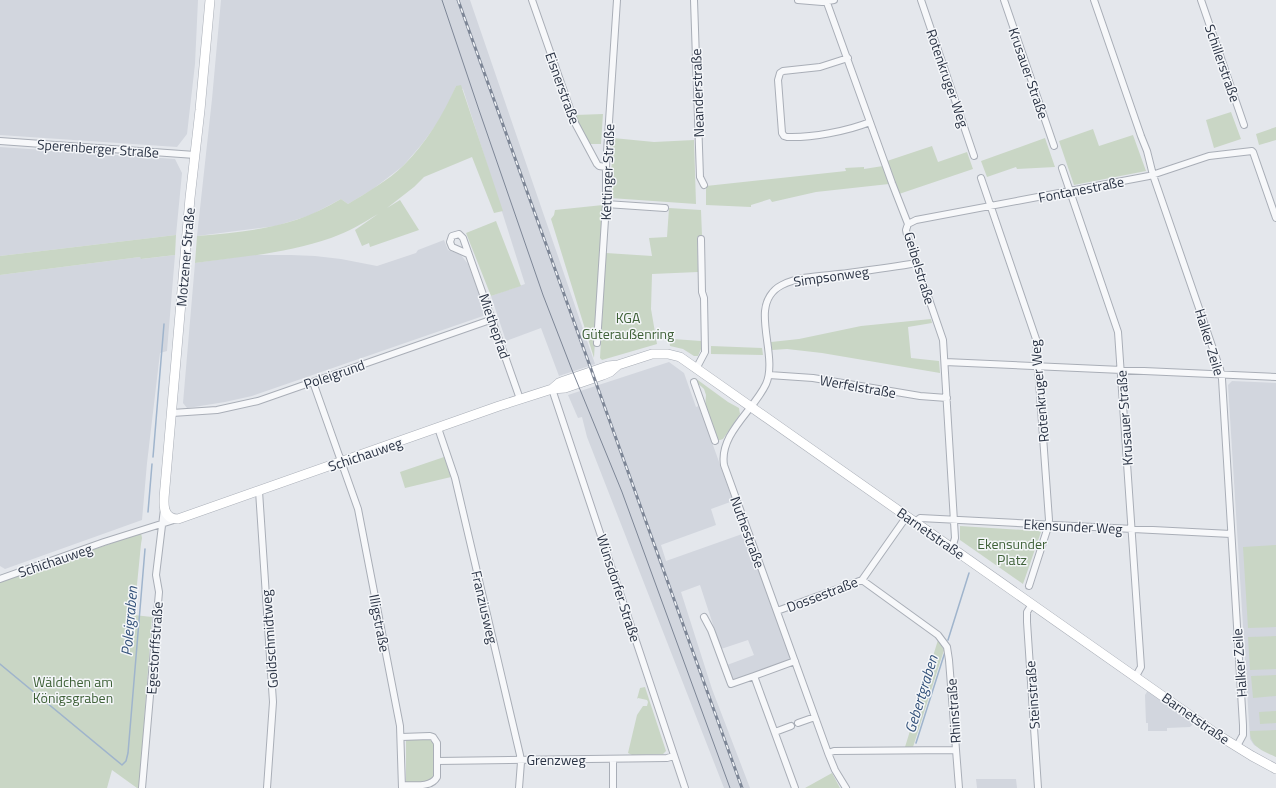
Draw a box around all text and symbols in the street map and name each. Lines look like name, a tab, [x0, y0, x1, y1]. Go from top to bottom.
street label: Schillerstraße	[1200, 21, 1246, 105]
street label: Krusauer Straße	[1004, 24, 1054, 122]
street label: Rotenkruger Weg	[921, 26, 975, 130]
street label: Neanderstraße	[685, 48, 709, 138]
street label: Eisnerstraße	[540, 49, 586, 127]
street label: Kettinger Straße	[595, 123, 619, 221]
street label: Sperenberger Straße	[36, 133, 160, 163]
street label: Fontanestraße	[1036, 170, 1126, 208]
street label: Motzener Straße	[170, 207, 200, 307]
street label: Geibelstraße	[899, 229, 941, 307]
street label: Simpsonweg	[792, 260, 870, 292]
street label: Miethepfad	[474, 291, 516, 361]
street label: Halker Zeile	[1190, 306, 1230, 378]
park label: KGA Güteraußenring	[582, 307, 674, 344]
street label: Rotenkruger Weg	[1024, 339, 1054, 443]
street label: Poleigrund	[301, 354, 367, 394]
street label: Werfelstraße	[818, 369, 898, 403]
street label: Krusauer Straße	[1110, 370, 1138, 466]
street label: Schichauweg	[325, 432, 405, 476]
street label: Nuthestraße	[725, 493, 771, 571]
street label: Barnetstraße	[893, 502, 969, 564]
street label: Ekensunder Weg	[1023, 513, 1123, 539]
street label: Wünsdorfer Straße	[592, 531, 646, 645]
park label: Ekensunder Platz	[977, 533, 1047, 570]
street label: Schichauweg	[15, 538, 95, 582]
street label: Franziusweg	[466, 568, 504, 646]
street label: Dossestraße	[783, 571, 861, 617]
water label: Poleigraben	[115, 585, 144, 657]
street label: Goldschmidtweg	[255, 589, 283, 689]
street label: Illigstraße	[364, 592, 396, 654]
street label: Egestorffstraße	[140, 601, 168, 695]
street label: Halker Zeile	[1226, 628, 1252, 698]
water label: Gebertgraben	[898, 652, 944, 736]
street label: Steinstraße	[1019, 660, 1045, 730]
park label: Wäldchen am Königsgraben	[33, 671, 113, 708]
street label: Rhinstraße	[940, 678, 966, 744]
street label: Barnetstraße	[1158, 687, 1234, 749]
street label: Grenzweg	[526, 749, 586, 770]

